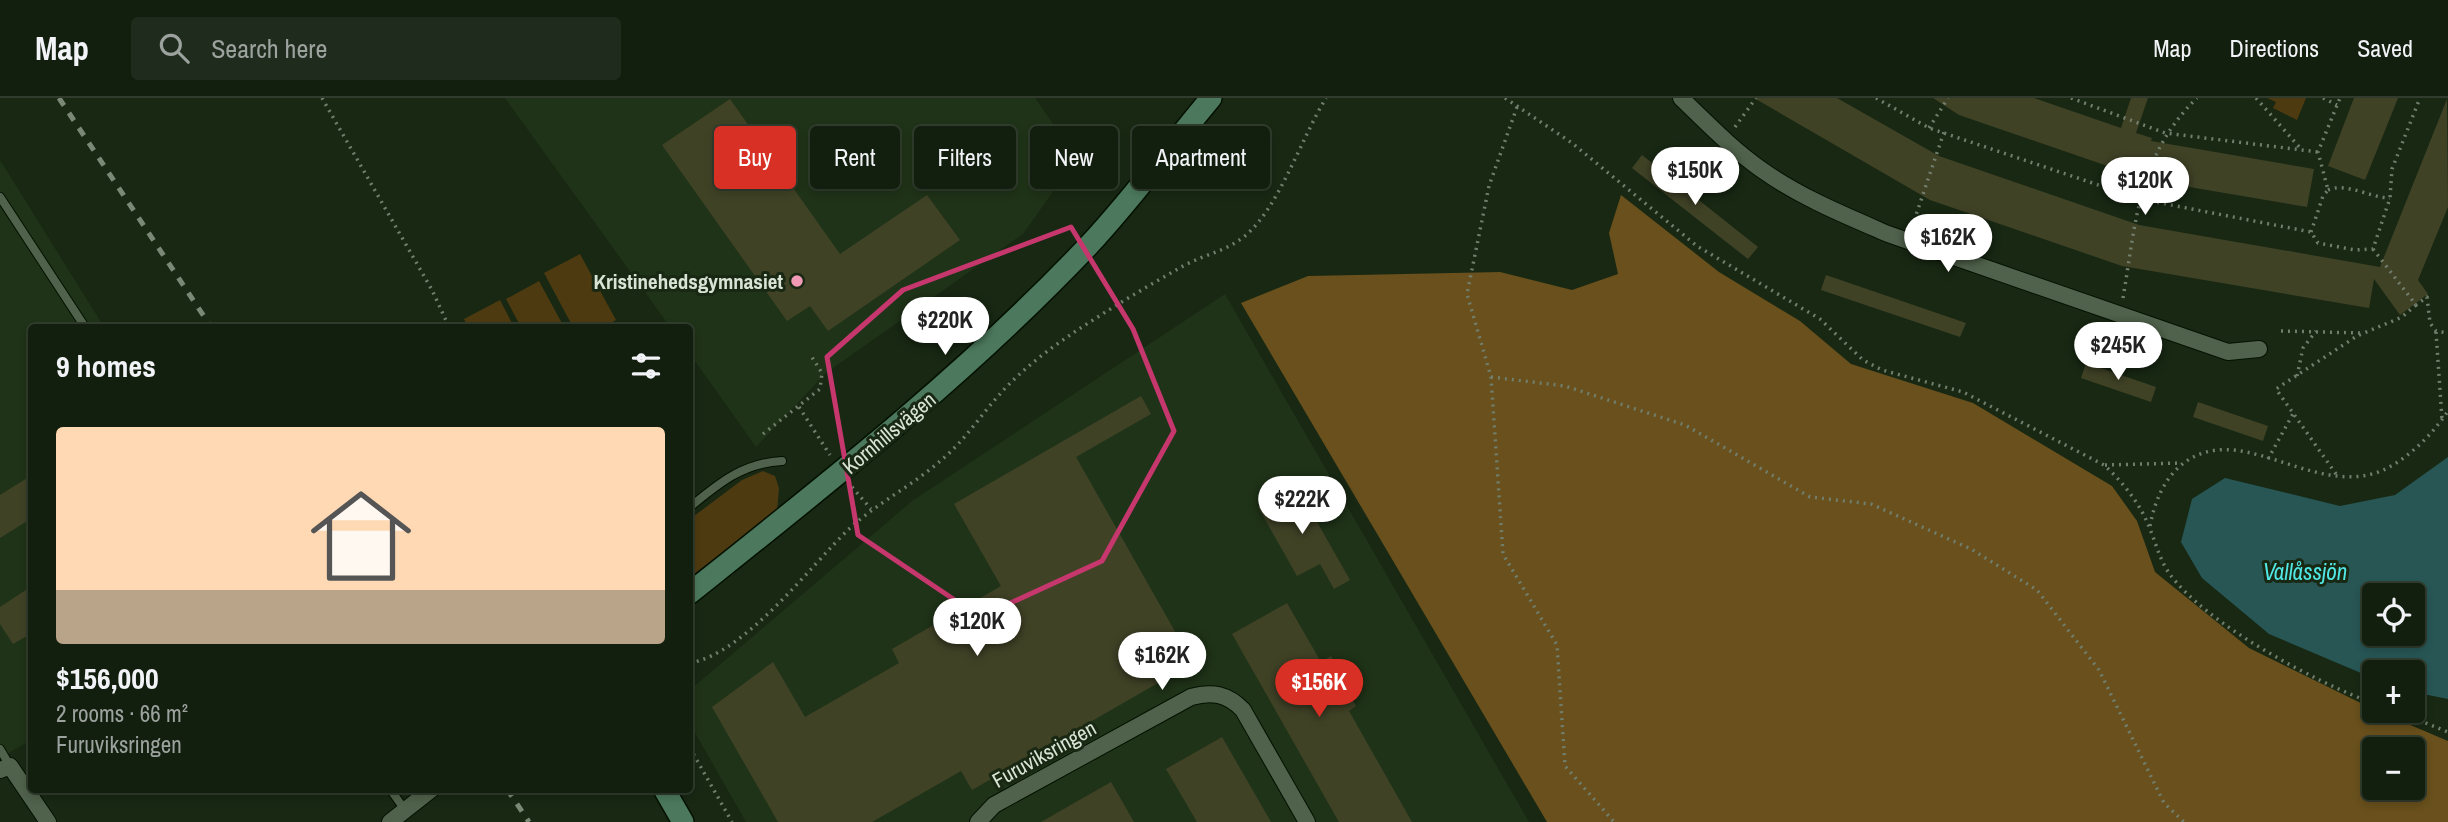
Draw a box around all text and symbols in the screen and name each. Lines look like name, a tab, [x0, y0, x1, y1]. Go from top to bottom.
search box	[131, 17, 621, 80]
text: Map	[35, 26, 89, 70]
icon: search	[155, 29, 193, 67]
text: Search here	[211, 31, 327, 66]
text: Map	[2153, 32, 2191, 64]
text: Directions	[2229, 32, 2319, 64]
text: Saved	[2357, 32, 2413, 64]
chip: Buy	[714, 126, 796, 189]
chip: Rent	[810, 126, 900, 189]
chip: Filters	[914, 126, 1016, 189]
chip: New	[1030, 126, 1118, 189]
chip: Apartment	[1132, 126, 1270, 189]
pin: $150K	[1646, 148, 1744, 207]
text: $150K	[1667, 154, 1723, 185]
pin: $120K	[2096, 158, 2194, 217]
text: $120K	[2117, 164, 2173, 195]
pin: $162K	[1899, 214, 1997, 274]
text: $162K	[1920, 221, 1976, 252]
place label: Kristinehedsgymnasiet	[594, 267, 783, 296]
marker: Kristinehedsgymnasiet	[789, 273, 805, 289]
pin: $220K	[896, 298, 994, 357]
text: $220K	[917, 304, 973, 335]
pin: $245K	[2069, 322, 2167, 382]
text: $245K	[2090, 329, 2146, 360]
text: 9 homes	[56, 346, 156, 386]
icon: filters	[627, 347, 665, 385]
street label: Kornhillsvägen	[836, 385, 942, 481]
icon: home	[298, 473, 424, 599]
pin: $222K	[1253, 476, 1351, 536]
text: $222K	[1274, 483, 1330, 514]
water label: Vallåssjön	[2263, 556, 2347, 587]
map controls	[2362, 583, 2425, 800]
button: locate	[2362, 583, 2425, 646]
pin: $120K	[928, 598, 1026, 658]
text: $120K	[949, 605, 1005, 636]
pin: $162K	[1113, 632, 1211, 692]
text: $162K	[1134, 639, 1190, 670]
text: $156,000	[56, 658, 159, 698]
pin: $156K	[1270, 660, 1368, 719]
button: +	[2362, 660, 2425, 723]
text: $156K	[1291, 666, 1347, 697]
text: 2 rooms · 66 m²	[56, 698, 188, 729]
street label: Furuviksringen	[987, 713, 1101, 795]
text: Furuviksringen	[56, 729, 182, 760]
button: −	[2362, 737, 2425, 800]

